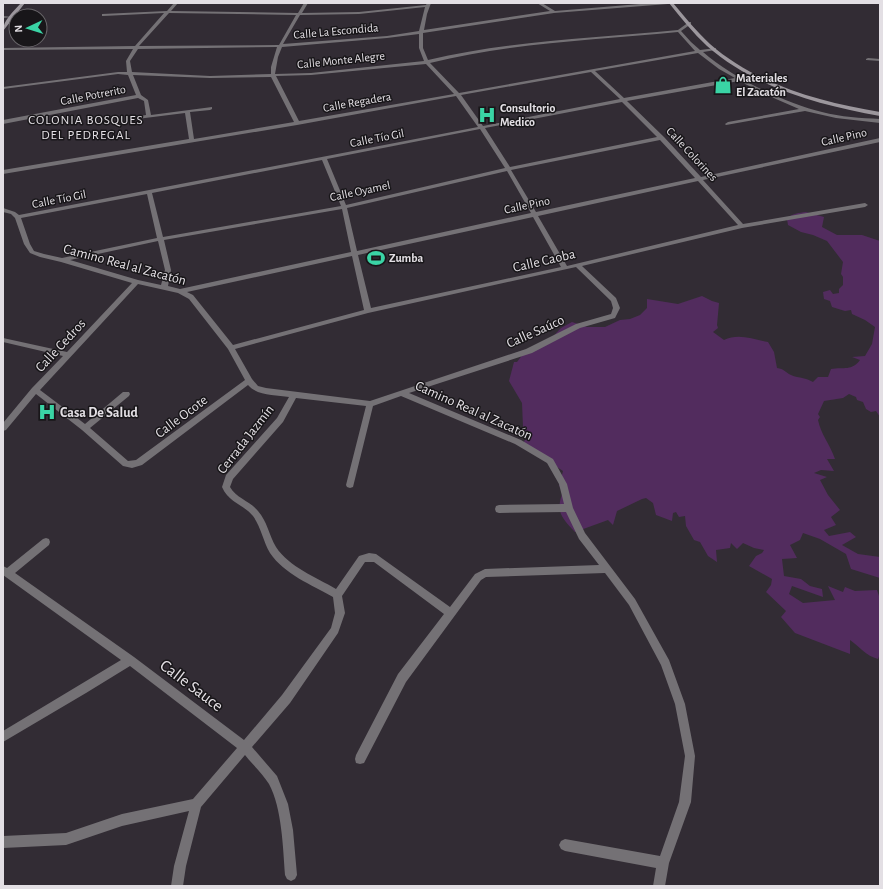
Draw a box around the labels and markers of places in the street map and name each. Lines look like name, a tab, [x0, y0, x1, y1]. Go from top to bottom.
place label: Materiales El Zacatón	[736, 72, 788, 98]
shop icon: Materiales El Zacatón	[713, 75, 733, 95]
place label: Consultorio Medico	[500, 102, 555, 128]
hospital icon: Consultorio Medico	[477, 105, 497, 125]
sports icon: Zumba	[366, 248, 386, 268]
place label: Zumba	[389, 252, 424, 264]
hospital icon: Casa De Salud	[37, 402, 57, 422]
place label: Casa De Salud	[60, 406, 139, 420]

